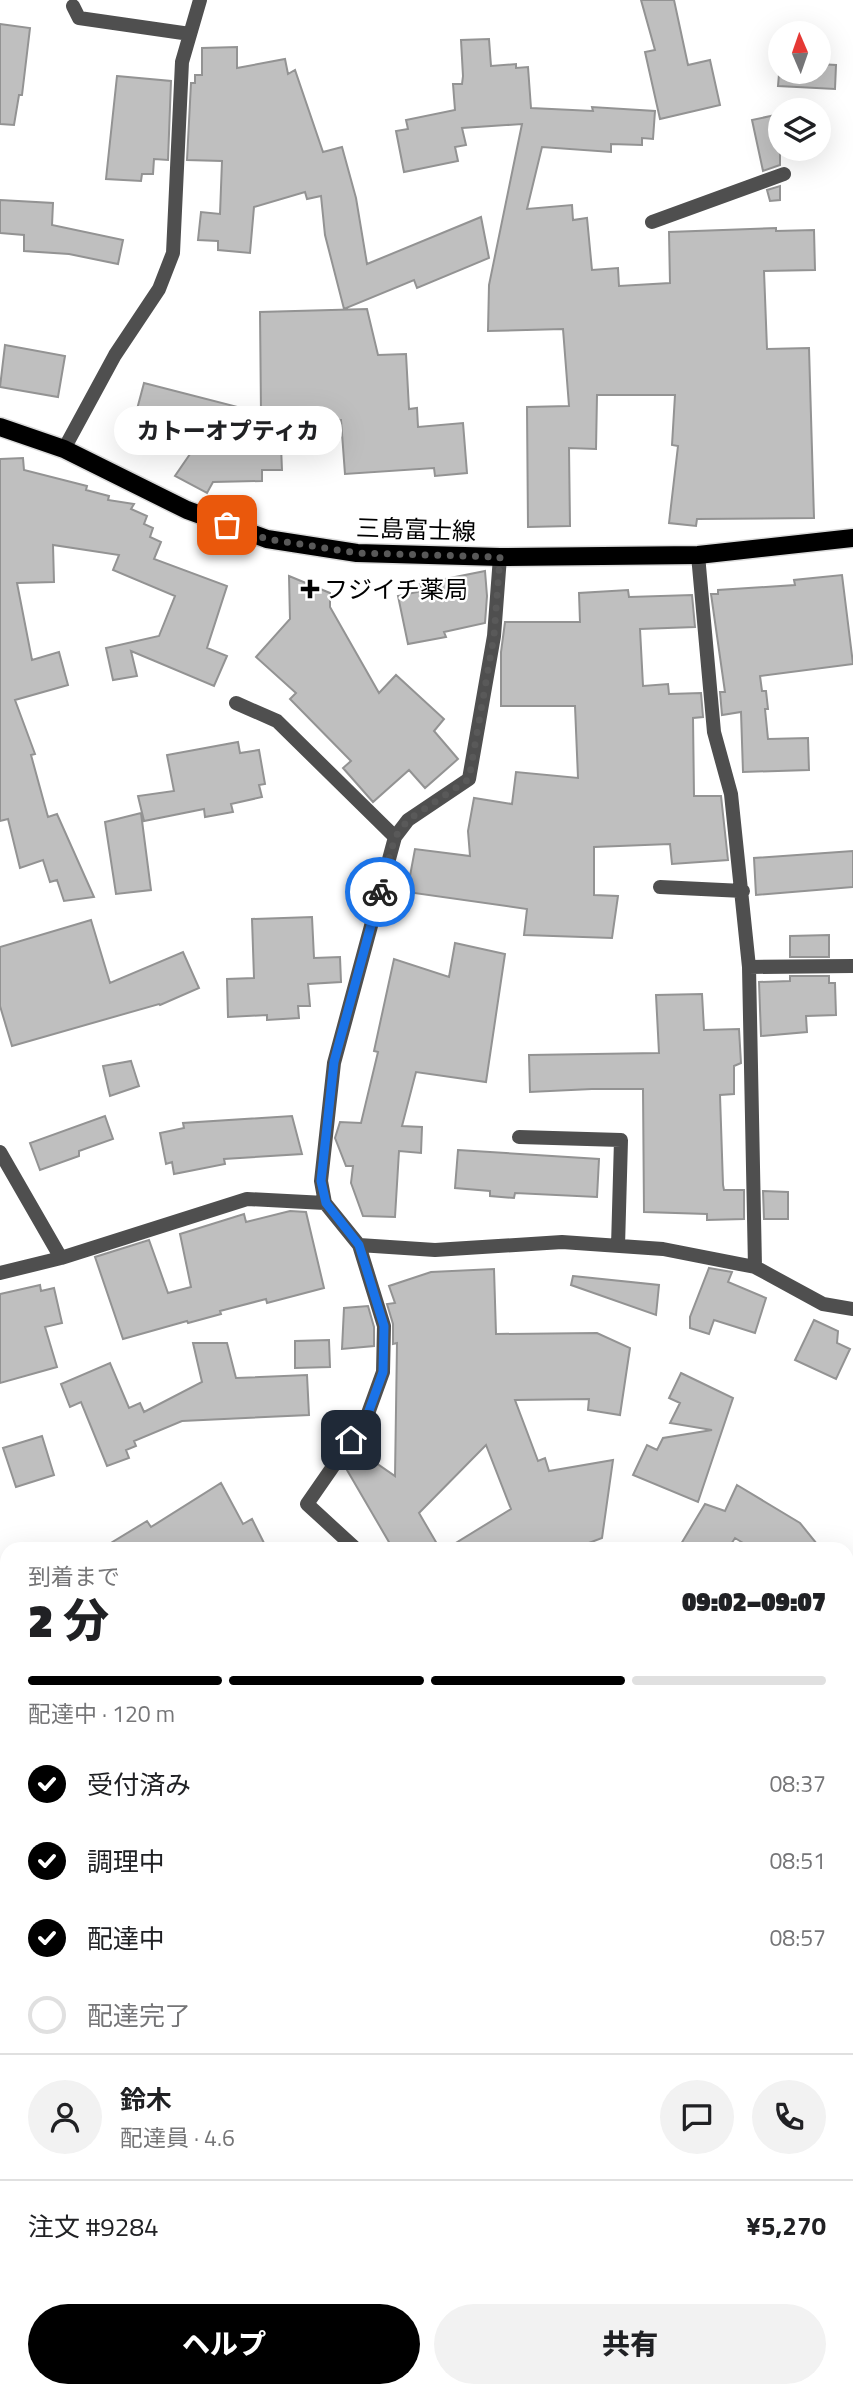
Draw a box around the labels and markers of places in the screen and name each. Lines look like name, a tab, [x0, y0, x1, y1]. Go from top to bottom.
callout: カトーオプティカ	[113, 406, 341, 455]
pin	[197, 495, 257, 555]
place label: フジイチ薬局	[324, 571, 468, 607]
marker: フジイチ薬局	[302, 581, 318, 597]
pin	[321, 1410, 381, 1470]

